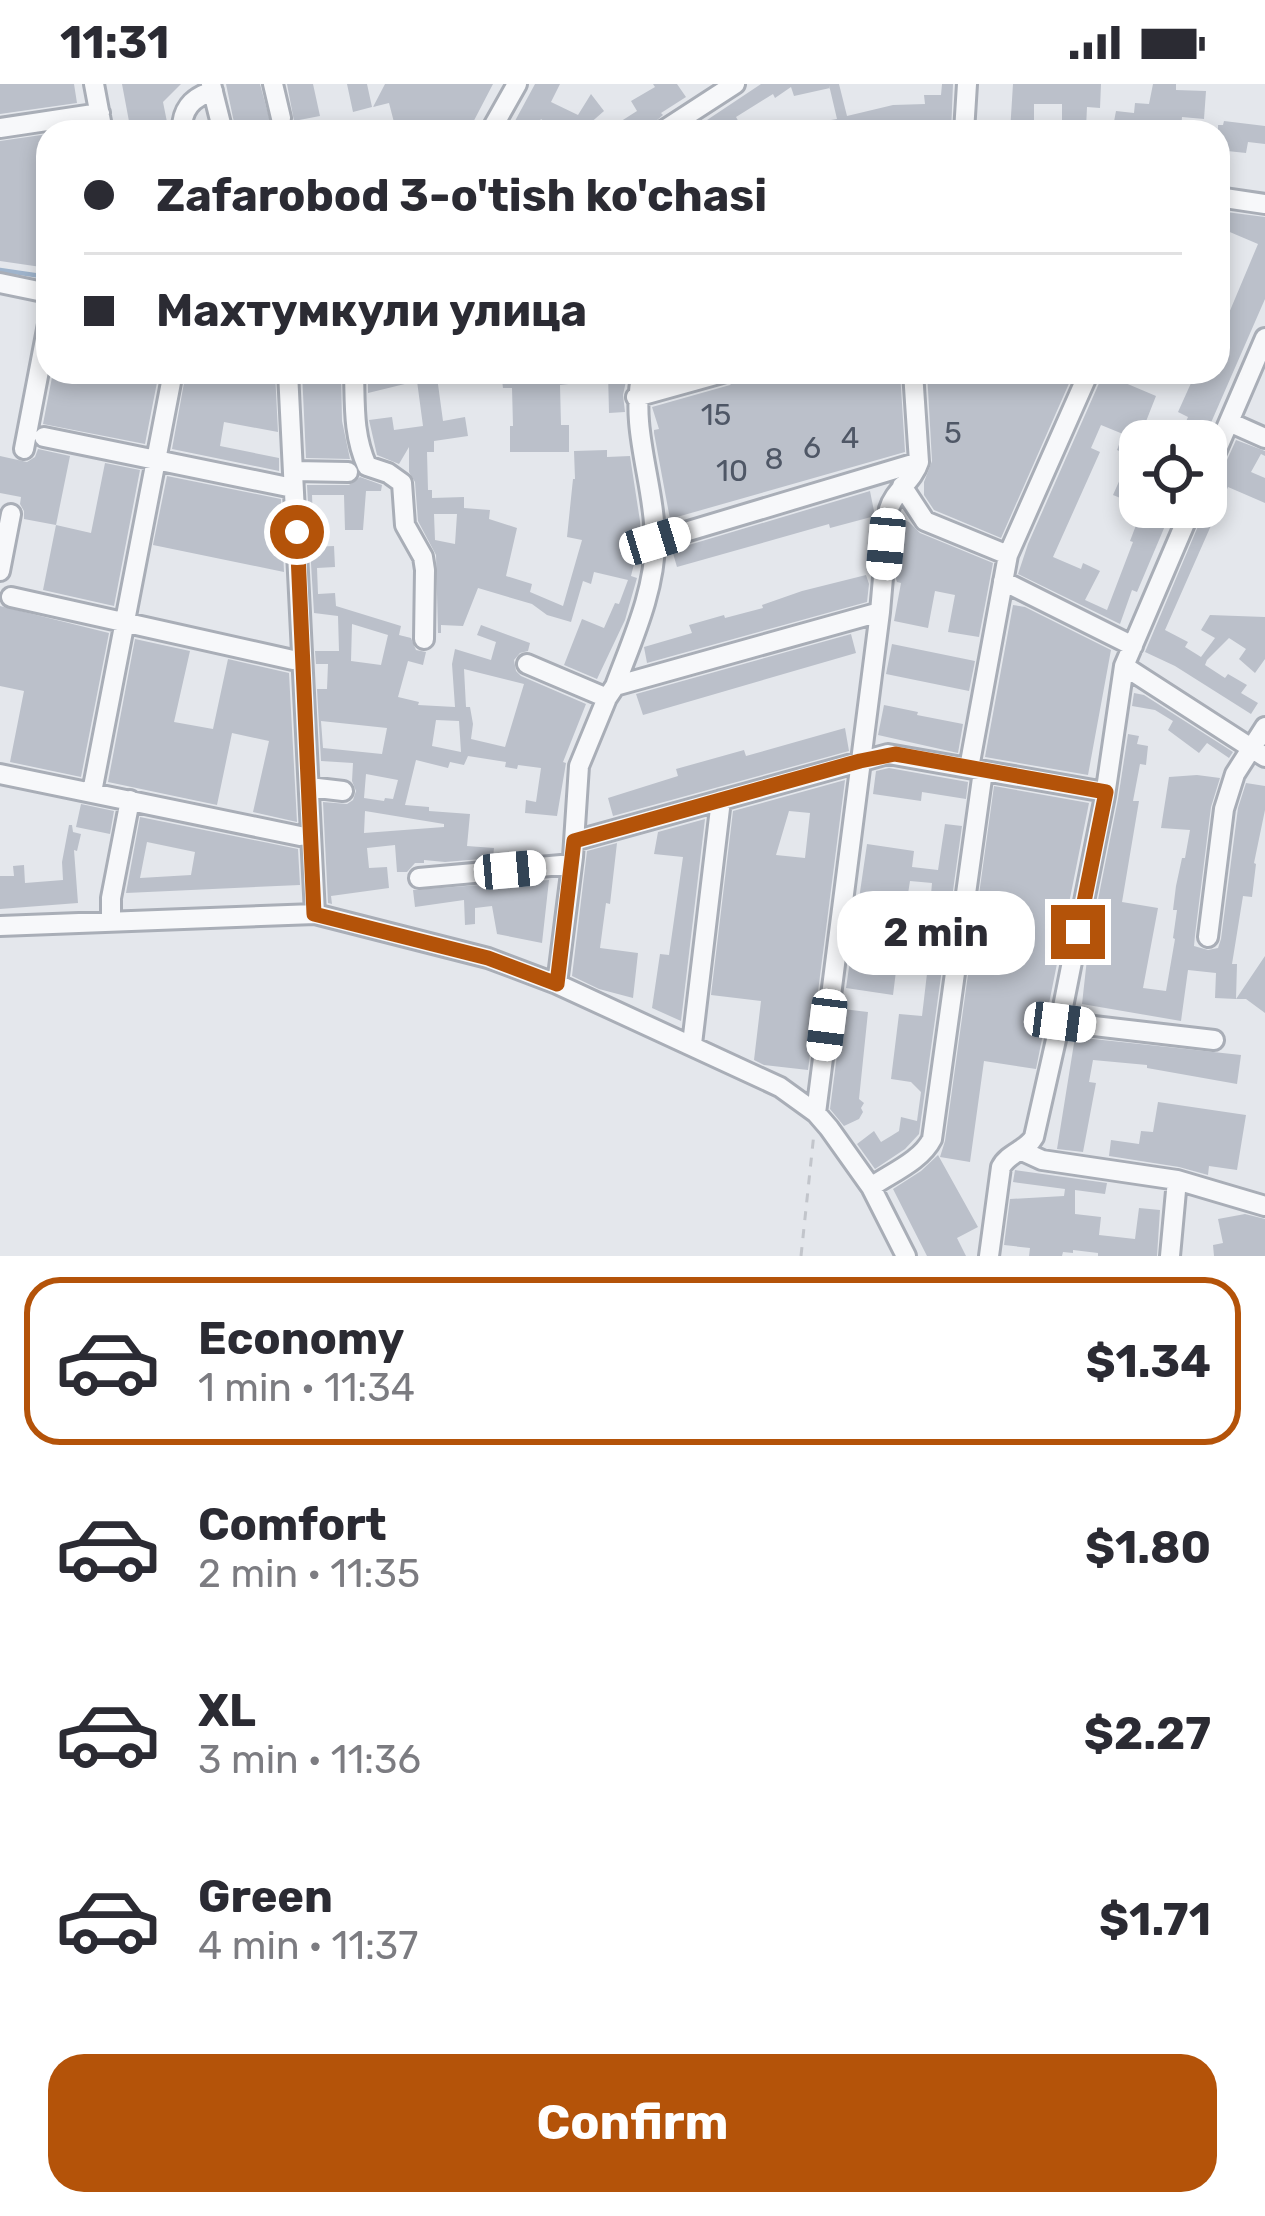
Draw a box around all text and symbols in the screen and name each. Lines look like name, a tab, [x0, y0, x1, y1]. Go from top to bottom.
text: 11:31	[60, 16, 169, 69]
text: Zafarobod 3-o'tish ko'chasi	[156, 169, 767, 222]
text: Махтумкули улица	[156, 284, 587, 337]
house number: 15	[701, 397, 731, 433]
house number: 5	[944, 415, 962, 451]
house number: 4	[841, 420, 859, 456]
map controls	[1119, 420, 1227, 528]
button: locate	[1119, 420, 1227, 528]
house number: 6	[803, 430, 821, 466]
house number: 8	[764, 441, 784, 477]
house number: 10	[716, 453, 748, 489]
route start	[270, 505, 324, 559]
car	[865, 507, 907, 581]
car	[615, 513, 695, 569]
car	[473, 849, 547, 891]
callout: 2 min	[838, 890, 1036, 974]
route end	[1051, 905, 1105, 959]
text: 2 min	[883, 910, 989, 956]
car	[805, 987, 849, 1063]
car	[1022, 1000, 1098, 1044]
icon: car	[54, 1307, 162, 1415]
text: Economy	[198, 1312, 404, 1365]
text: $1.34	[1085, 1335, 1211, 1388]
text: 1 min · 11:34	[198, 1365, 415, 1411]
icon: car	[54, 1493, 162, 1601]
text: Comfort	[198, 1498, 387, 1551]
text: $1.80	[1085, 1521, 1211, 1574]
text: 2 min · 11:35	[198, 1551, 420, 1597]
icon: car	[54, 1679, 162, 1787]
text: XL	[198, 1684, 256, 1737]
text: $2.27	[1084, 1707, 1211, 1760]
text: 3 min · 11:36	[198, 1737, 421, 1783]
icon: car	[54, 1865, 162, 1973]
text: Green	[198, 1870, 333, 1923]
text: $1.71	[1099, 1893, 1211, 1946]
text: 4 min · 11:37	[198, 1923, 418, 1969]
button: Confirm	[48, 2054, 1217, 2192]

